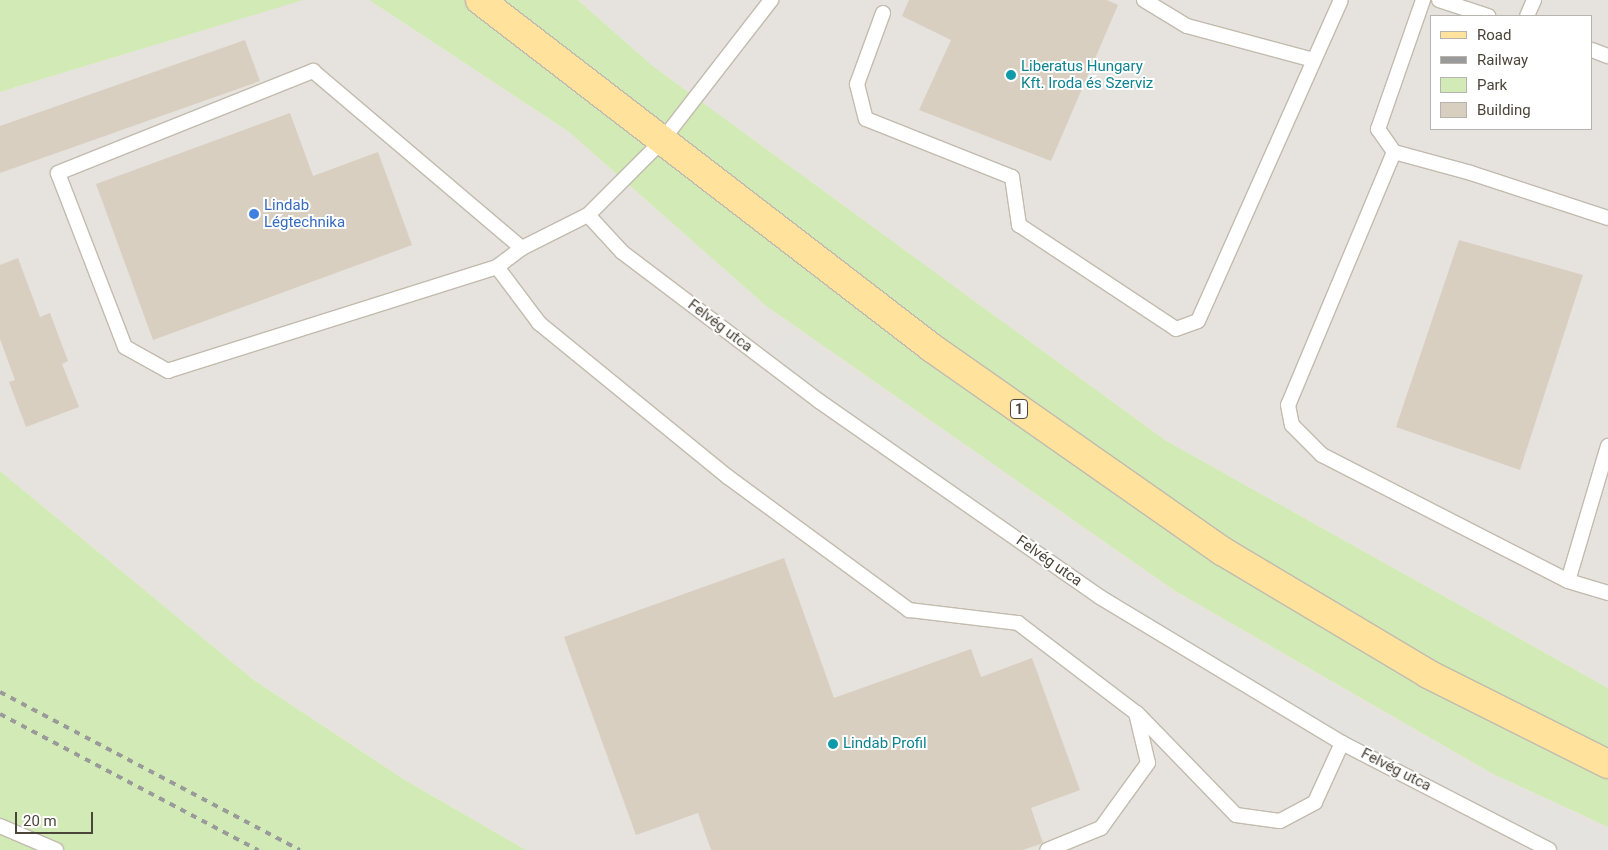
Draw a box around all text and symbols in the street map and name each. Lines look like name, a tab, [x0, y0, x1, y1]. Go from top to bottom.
legend	[1430, 15, 1593, 130]
text: Road	[1477, 26, 1511, 44]
text: Railway	[1477, 51, 1528, 69]
place label: Liberatus Hungary Kft. Iroda és Szerviz	[1021, 57, 1153, 92]
marker: Liberatus Hungary Kft. Iroda és Szerviz	[1005, 69, 1017, 81]
text: Park	[1477, 76, 1507, 94]
text: Building	[1477, 101, 1531, 119]
place label: Lindab Légtechnika	[264, 196, 345, 231]
marker: Lindab Légtechnika	[248, 208, 260, 220]
street label: Felvég utca	[684, 296, 756, 356]
road number: 1	[1009, 398, 1029, 420]
street label: Felvég utca	[1013, 532, 1085, 590]
place label: Lindab Profil	[843, 735, 927, 753]
marker: Lindab Profil	[827, 738, 839, 750]
street label: Felvég utca	[1358, 745, 1434, 795]
scale bar	[18, 802, 95, 834]
text: 20 m	[23, 812, 57, 830]

